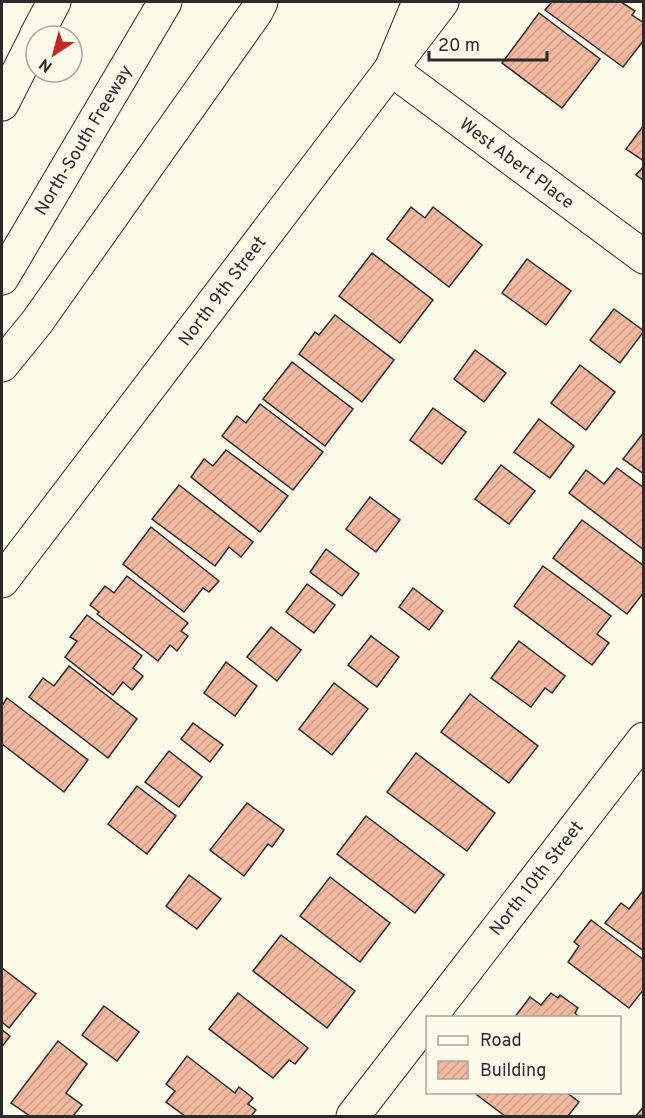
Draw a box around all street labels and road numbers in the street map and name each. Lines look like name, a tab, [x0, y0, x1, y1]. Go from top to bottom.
street label: North-South Freeway	[30, 61, 136, 219]
street label: West Abert Place	[454, 113, 578, 215]
street label: North 9th Street	[174, 232, 272, 352]
street label: North 10th Street	[485, 817, 589, 941]

